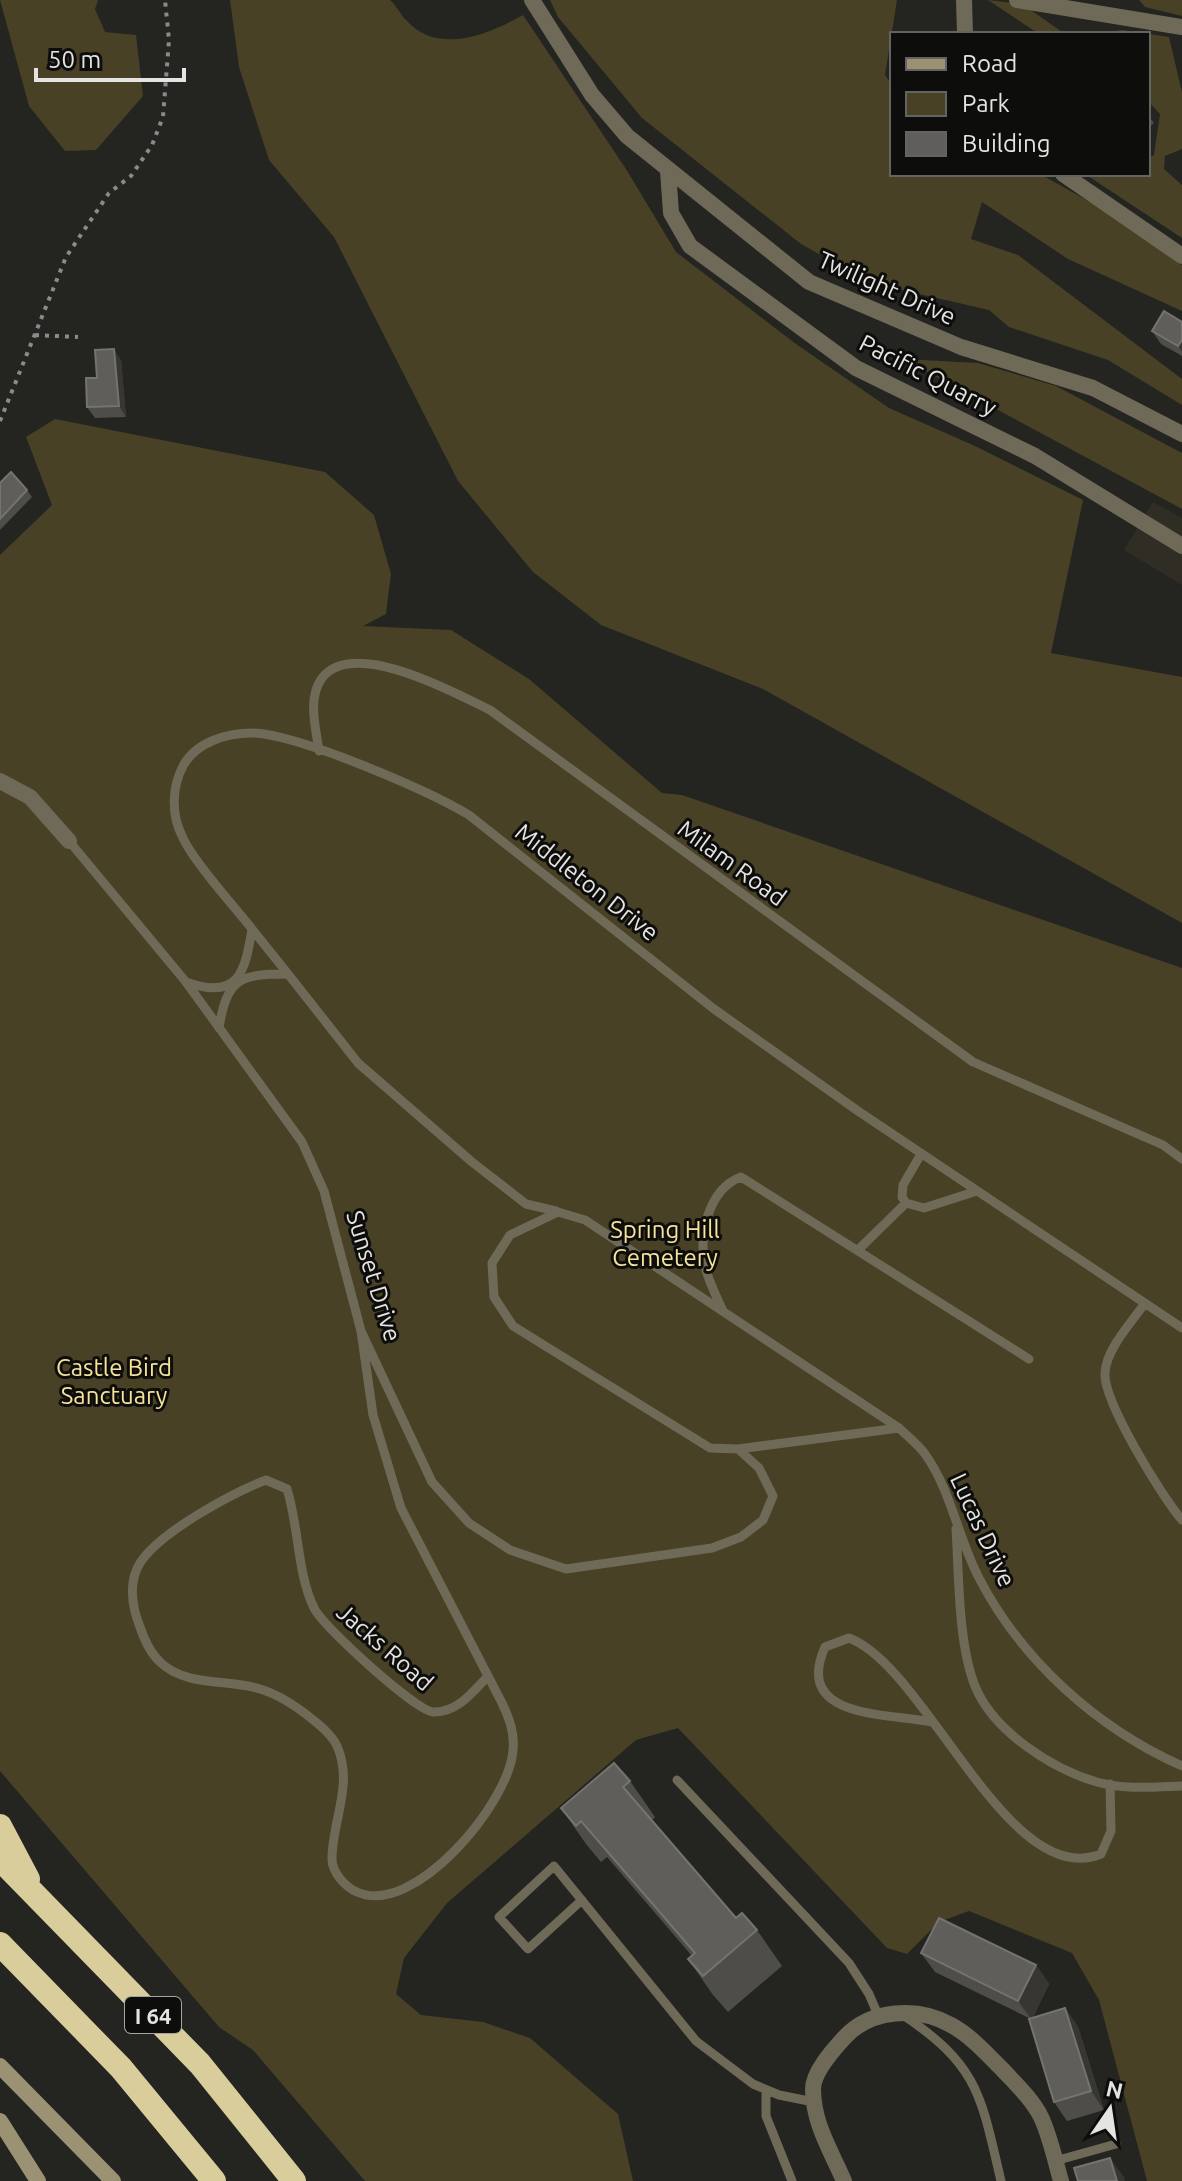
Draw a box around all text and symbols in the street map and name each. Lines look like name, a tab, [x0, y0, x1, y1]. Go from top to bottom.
scale bar	[36, 32, 184, 82]
legend	[890, 32, 1150, 176]
text: 50 m	[48, 46, 101, 73]
text: Road	[962, 50, 1017, 77]
text: Park	[962, 90, 1010, 117]
text: Building	[962, 130, 1050, 157]
street label: Twilight Drive	[814, 246, 960, 330]
street label: Pacific Quarry	[855, 329, 1001, 421]
street label: Milam Road	[673, 815, 791, 911]
street label: Middleton Drive	[510, 818, 664, 946]
street label: Sunset Drive	[341, 1207, 407, 1345]
park label: Spring Hill Cemetery	[610, 1216, 720, 1271]
park label: Castle Bird Sanctuary	[56, 1354, 172, 1409]
street label: Lucas Drive	[945, 1469, 1021, 1591]
street label: Jacks Road	[331, 1598, 439, 1696]
road number: I 64	[125, 1997, 181, 2033]
north arrow	[1070, 2069, 1150, 2149]
text: N	[1104, 2075, 1125, 2103]

